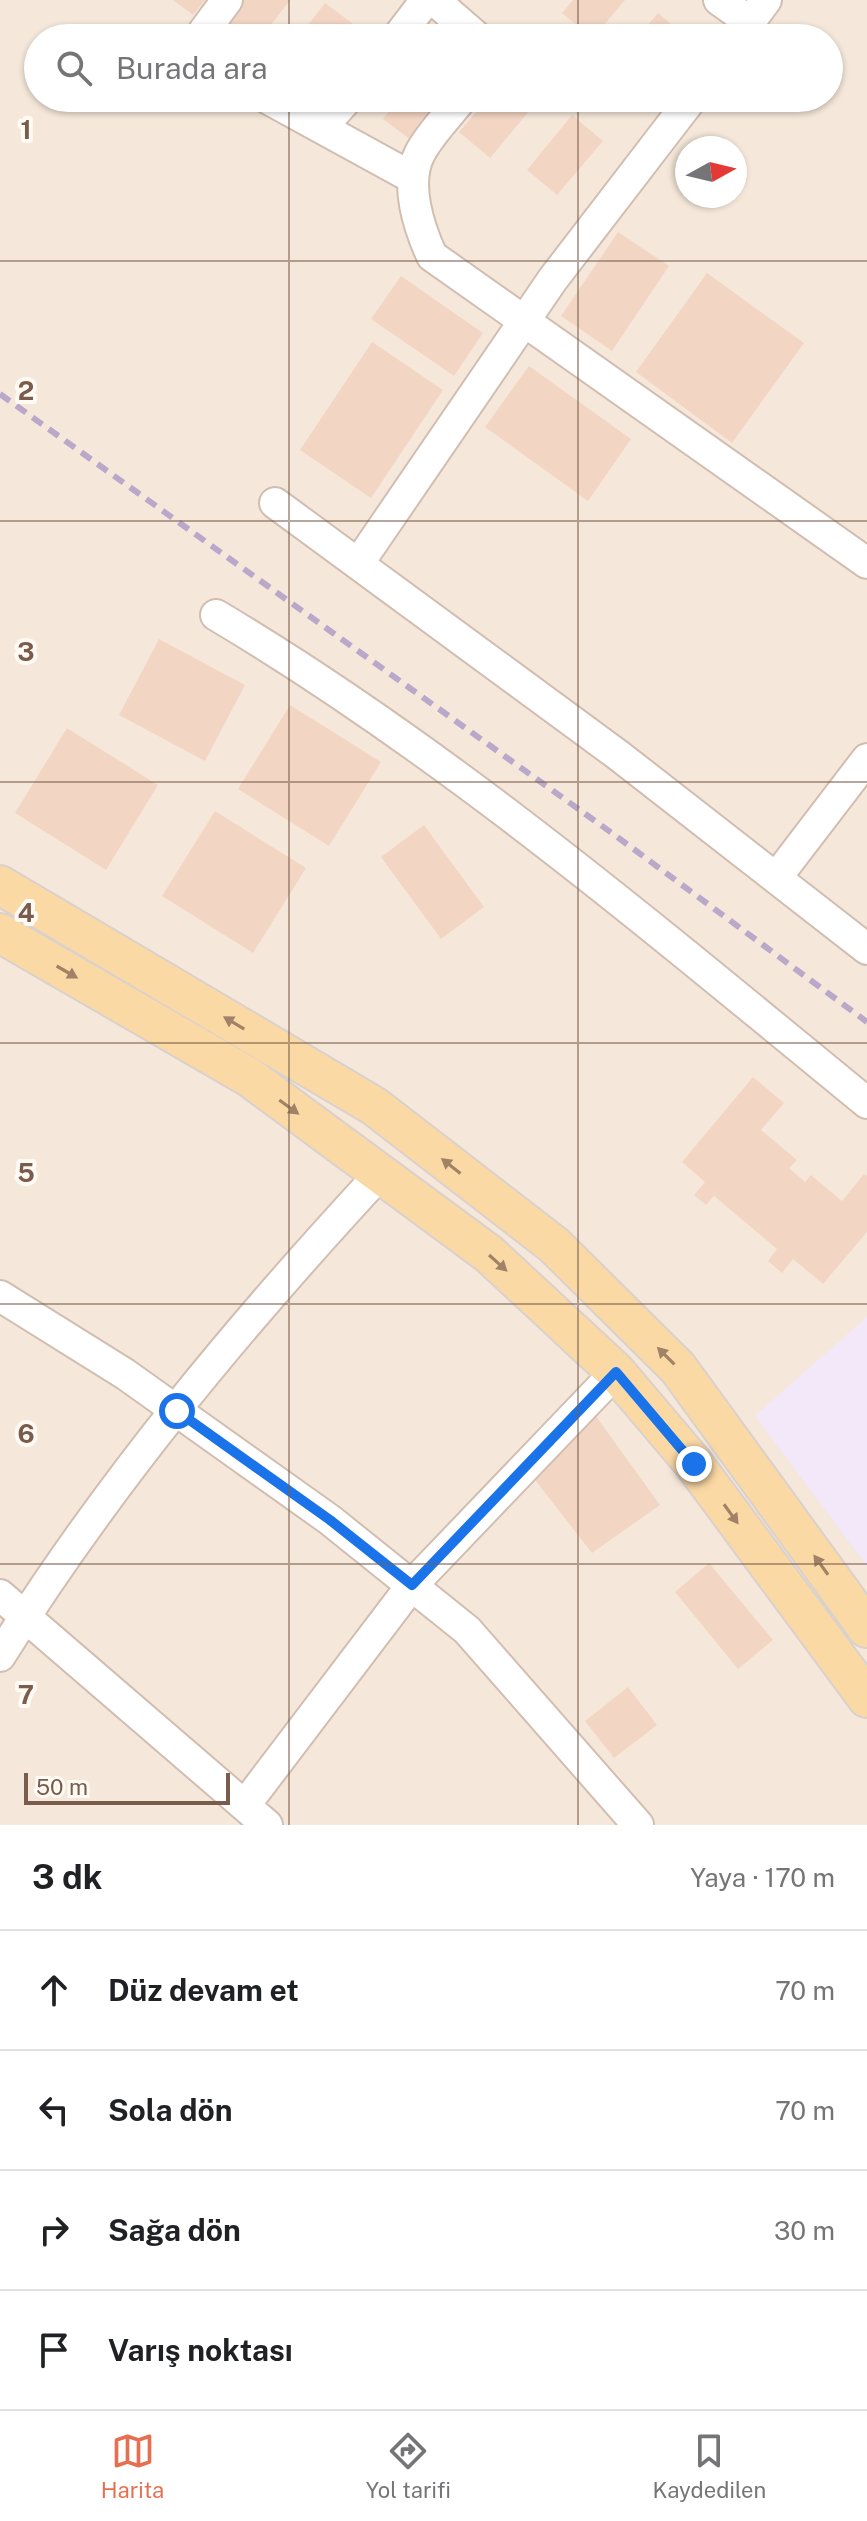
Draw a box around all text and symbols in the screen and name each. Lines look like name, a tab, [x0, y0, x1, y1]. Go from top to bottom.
search box	[24, 24, 843, 112]
icon: search	[52, 46, 96, 90]
text: Burada ara	[116, 50, 268, 86]
text: 1	[20, 114, 32, 145]
north arrow	[675, 136, 747, 208]
text: 2	[18, 375, 34, 406]
text: 3	[17, 636, 35, 667]
text: 4	[17, 897, 35, 928]
one-way arrow	[56, 965, 79, 979]
one-way arrow	[223, 1016, 245, 1030]
one-way arrow	[279, 1099, 300, 1115]
text: 5	[17, 1157, 35, 1188]
one-way arrow	[441, 1158, 461, 1174]
one-way arrow	[488, 1253, 507, 1271]
one-way arrow	[657, 1348, 676, 1366]
route start	[159, 1393, 195, 1429]
text: 6	[17, 1418, 35, 1449]
route end	[676, 1446, 712, 1482]
one-way arrow	[723, 1503, 739, 1525]
one-way arrow	[813, 1554, 829, 1576]
text: 7	[18, 1679, 34, 1710]
scale bar	[24, 1769, 230, 1805]
text: 50 m	[36, 1774, 88, 1800]
text: 3 dk	[32, 1857, 103, 1897]
text: Yaya · 170 m	[690, 1862, 835, 1893]
icon: ahead	[32, 1968, 76, 2012]
text: Düz devam et	[108, 1972, 299, 2008]
text: 70 m	[775, 1975, 835, 2006]
icon: left	[32, 2088, 76, 2132]
text: Sola dön	[108, 2092, 232, 2128]
text: 70 m	[775, 2095, 835, 2126]
icon: right	[32, 2208, 76, 2252]
text: Sağa dön	[108, 2212, 241, 2248]
text: 30 m	[774, 2215, 835, 2246]
icon: arrive	[32, 2328, 76, 2372]
text: Varış noktası	[108, 2332, 293, 2368]
tab: Harita	[101, 2429, 164, 2503]
tab: Yol tarifi	[366, 2429, 451, 2503]
tab: Kaydedilen	[652, 2429, 766, 2503]

